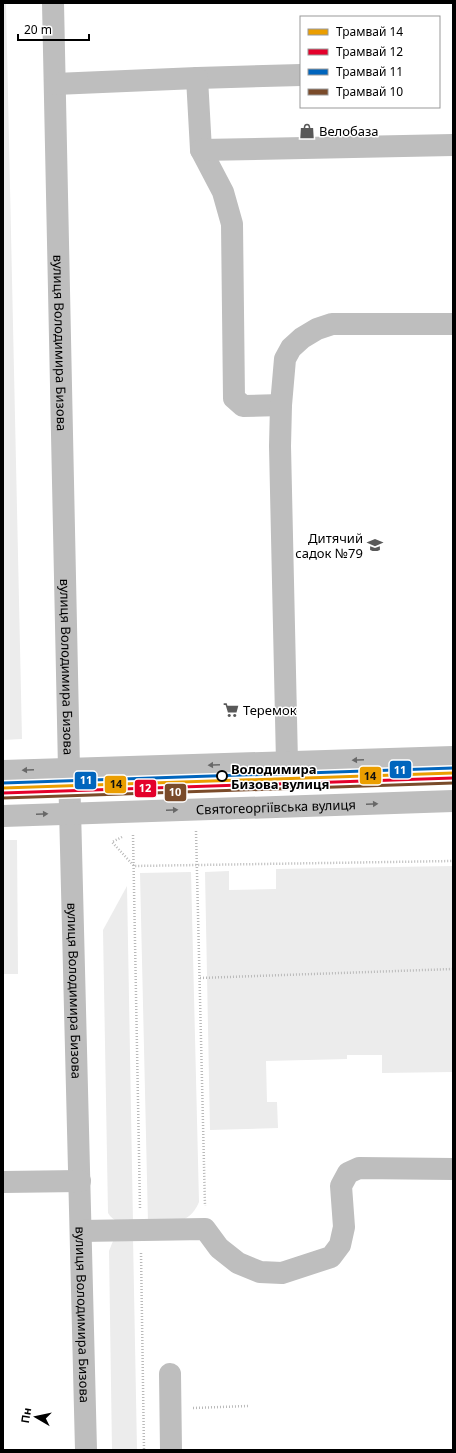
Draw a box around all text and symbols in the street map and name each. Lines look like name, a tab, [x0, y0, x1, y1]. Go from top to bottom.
scale bar	[18, 16, 89, 42]
legend	[300, 16, 440, 108]
text: 20 m	[24, 21, 52, 38]
text: Трамвай 14	[336, 23, 403, 40]
text: Трамвай 12	[336, 43, 403, 60]
text: Трамвай 11	[336, 63, 403, 80]
text: Трамвай 10	[336, 83, 403, 100]
shop icon: Велобаза	[298, 122, 316, 140]
place label: Велобаза	[319, 122, 379, 140]
street label: вулиця Володимира Бизова	[49, 255, 71, 431]
place label: Дитячий садок №79	[295, 529, 363, 562]
school or university icon: Дитячий садок №79	[366, 536, 384, 554]
street label: вулиця Володимира Бизова	[56, 578, 78, 755]
supermarket icon: Теремок	[222, 701, 240, 719]
place label: Теремок	[243, 701, 297, 719]
one-way arrow	[351, 757, 364, 763]
place label: Володимира Бизова вулиця	[231, 760, 329, 793]
line badge: 11	[389, 760, 412, 779]
one-way arrow	[207, 762, 220, 768]
text: 11	[394, 762, 406, 777]
line badge: 14	[359, 766, 382, 785]
one-way arrow	[21, 767, 34, 773]
text: 14	[364, 768, 377, 783]
marker: Володимира Бизова вулиця	[216, 770, 228, 782]
line badge: 11	[74, 771, 97, 790]
text: 11	[80, 772, 92, 787]
line badge: 14	[104, 775, 127, 794]
text: 14	[110, 776, 123, 791]
line badge: 12	[134, 779, 157, 798]
text: 12	[139, 780, 151, 795]
line badge: 10	[164, 783, 187, 802]
text: 10	[169, 784, 181, 799]
street label: Святогеоргіївська вулиця	[196, 795, 356, 819]
one-way arrow	[366, 801, 379, 807]
one-way arrow	[166, 807, 178, 814]
one-way arrow	[36, 811, 48, 818]
street label: вулиця Володимира Бизова	[63, 902, 86, 1079]
street label: вулиця Володимира Бизова	[71, 1226, 94, 1403]
north arrow	[16, 1397, 56, 1437]
text: Пн	[17, 1406, 34, 1424]

